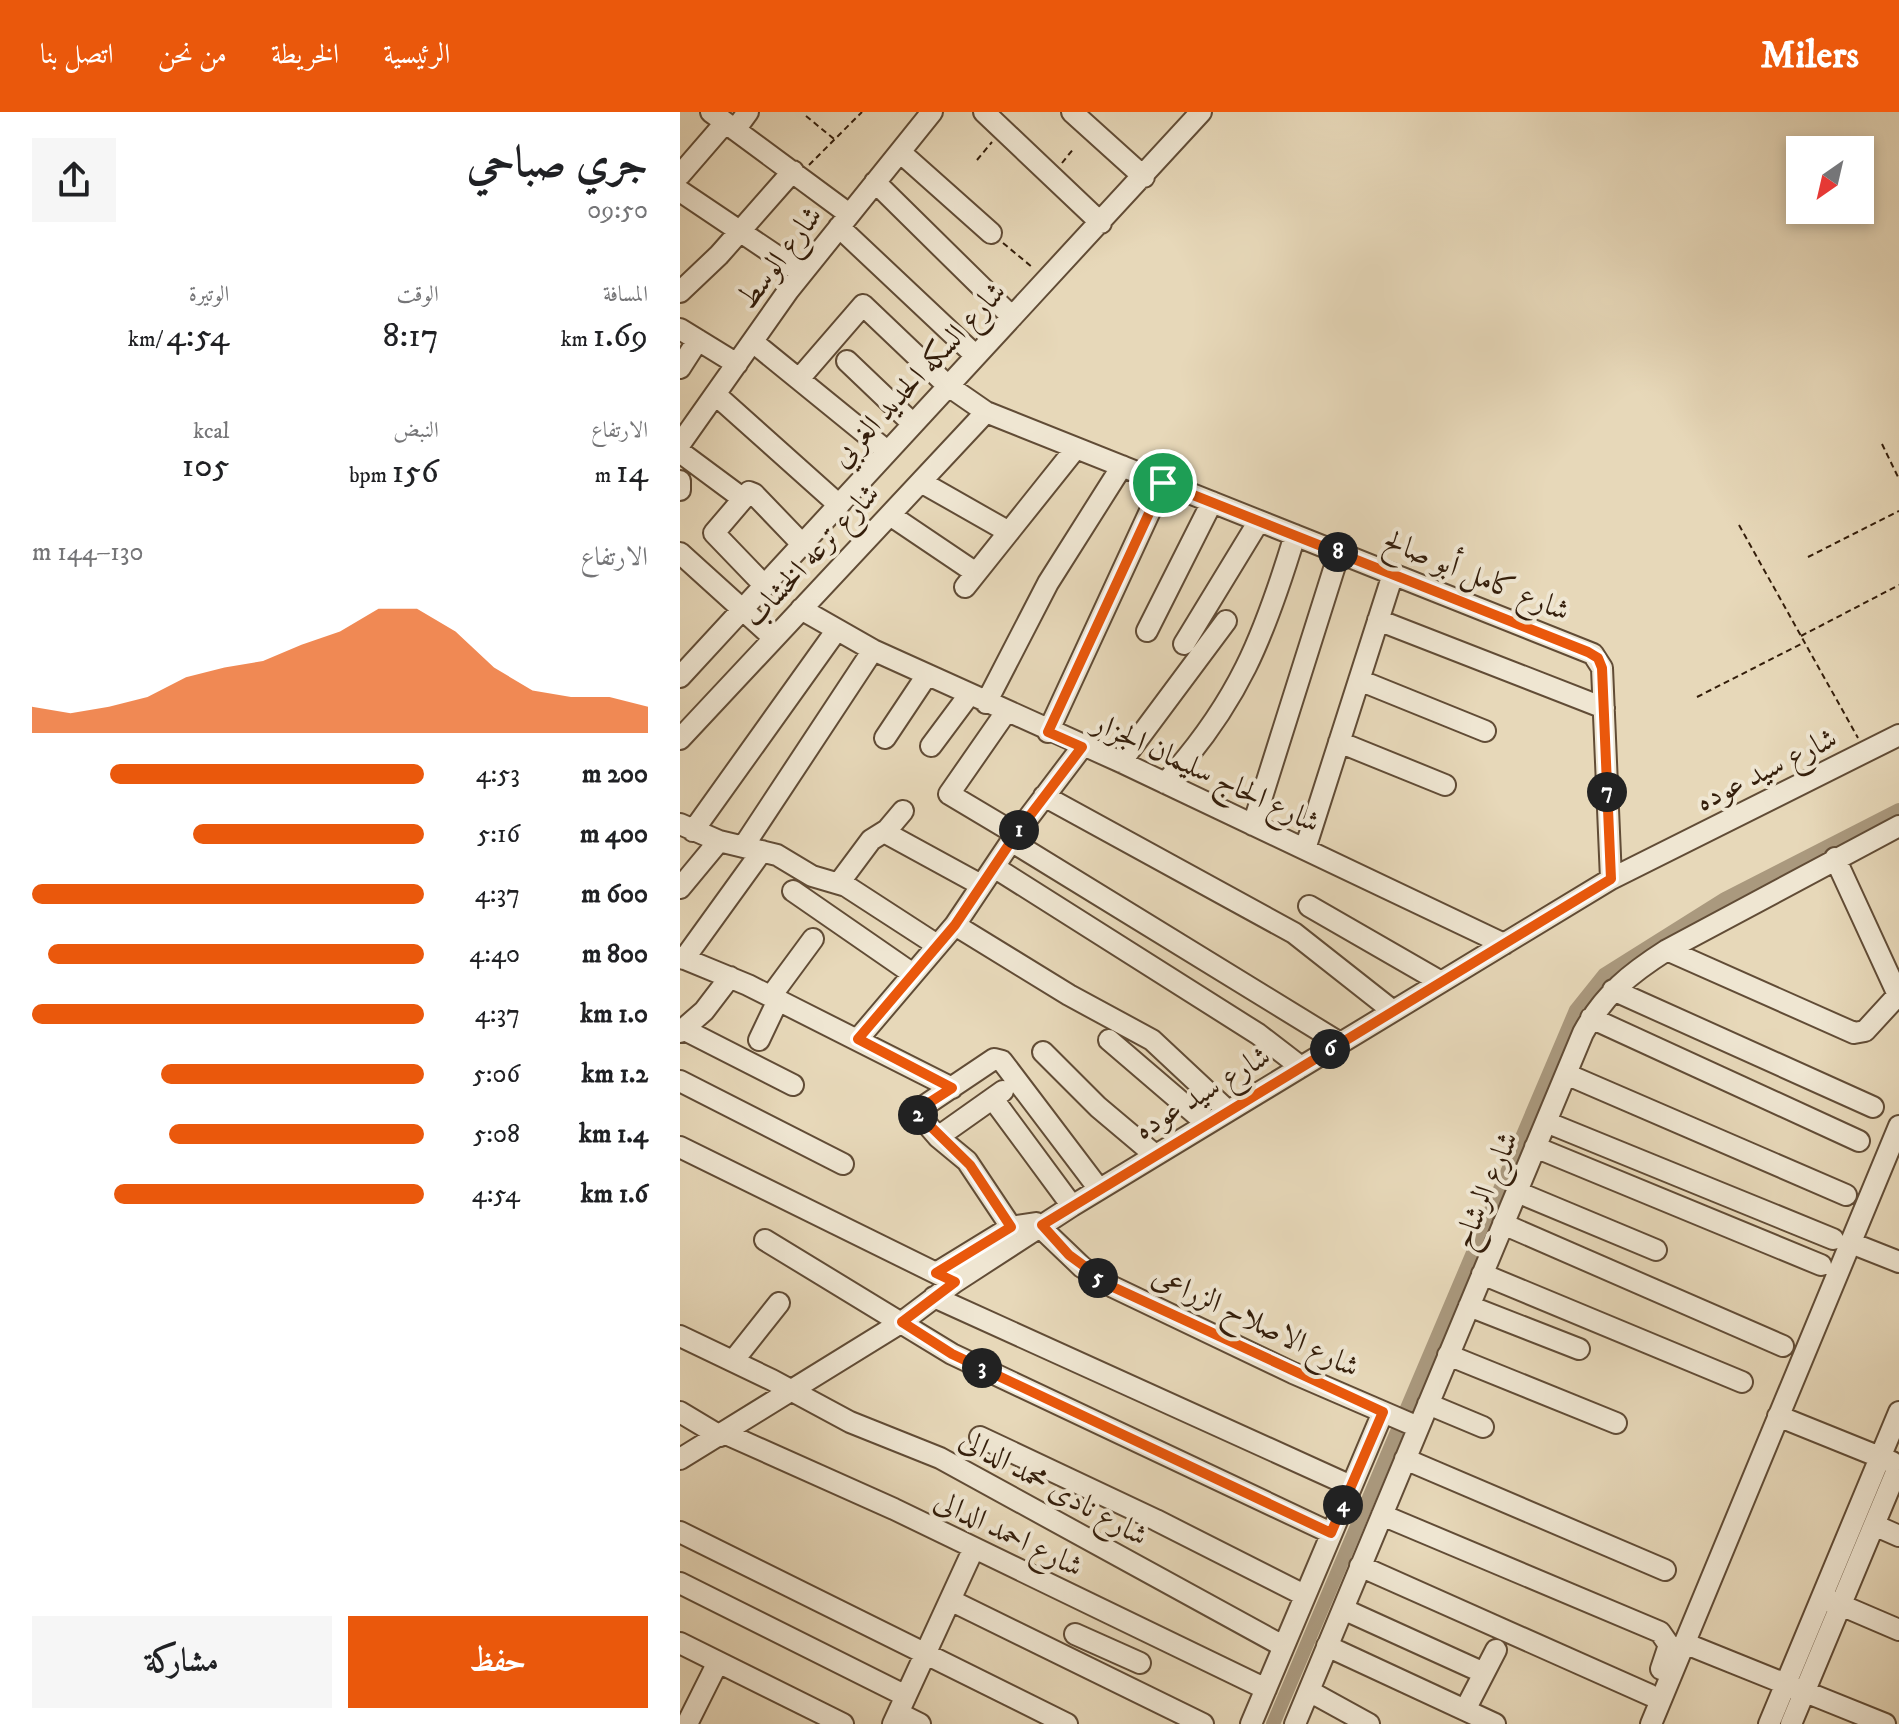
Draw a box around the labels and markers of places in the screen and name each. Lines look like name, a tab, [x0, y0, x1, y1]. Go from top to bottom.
pin	[1129, 449, 1197, 517]
pin: 8	[1318, 532, 1358, 572]
pin: 7	[1587, 772, 1627, 812]
pin: 1	[999, 810, 1039, 850]
pin: 6	[1310, 1029, 1350, 1069]
pin: 2	[898, 1095, 938, 1135]
pin: 5	[1078, 1258, 1118, 1298]
pin: 3	[962, 1348, 1002, 1388]
pin: 4	[1323, 1485, 1363, 1525]

